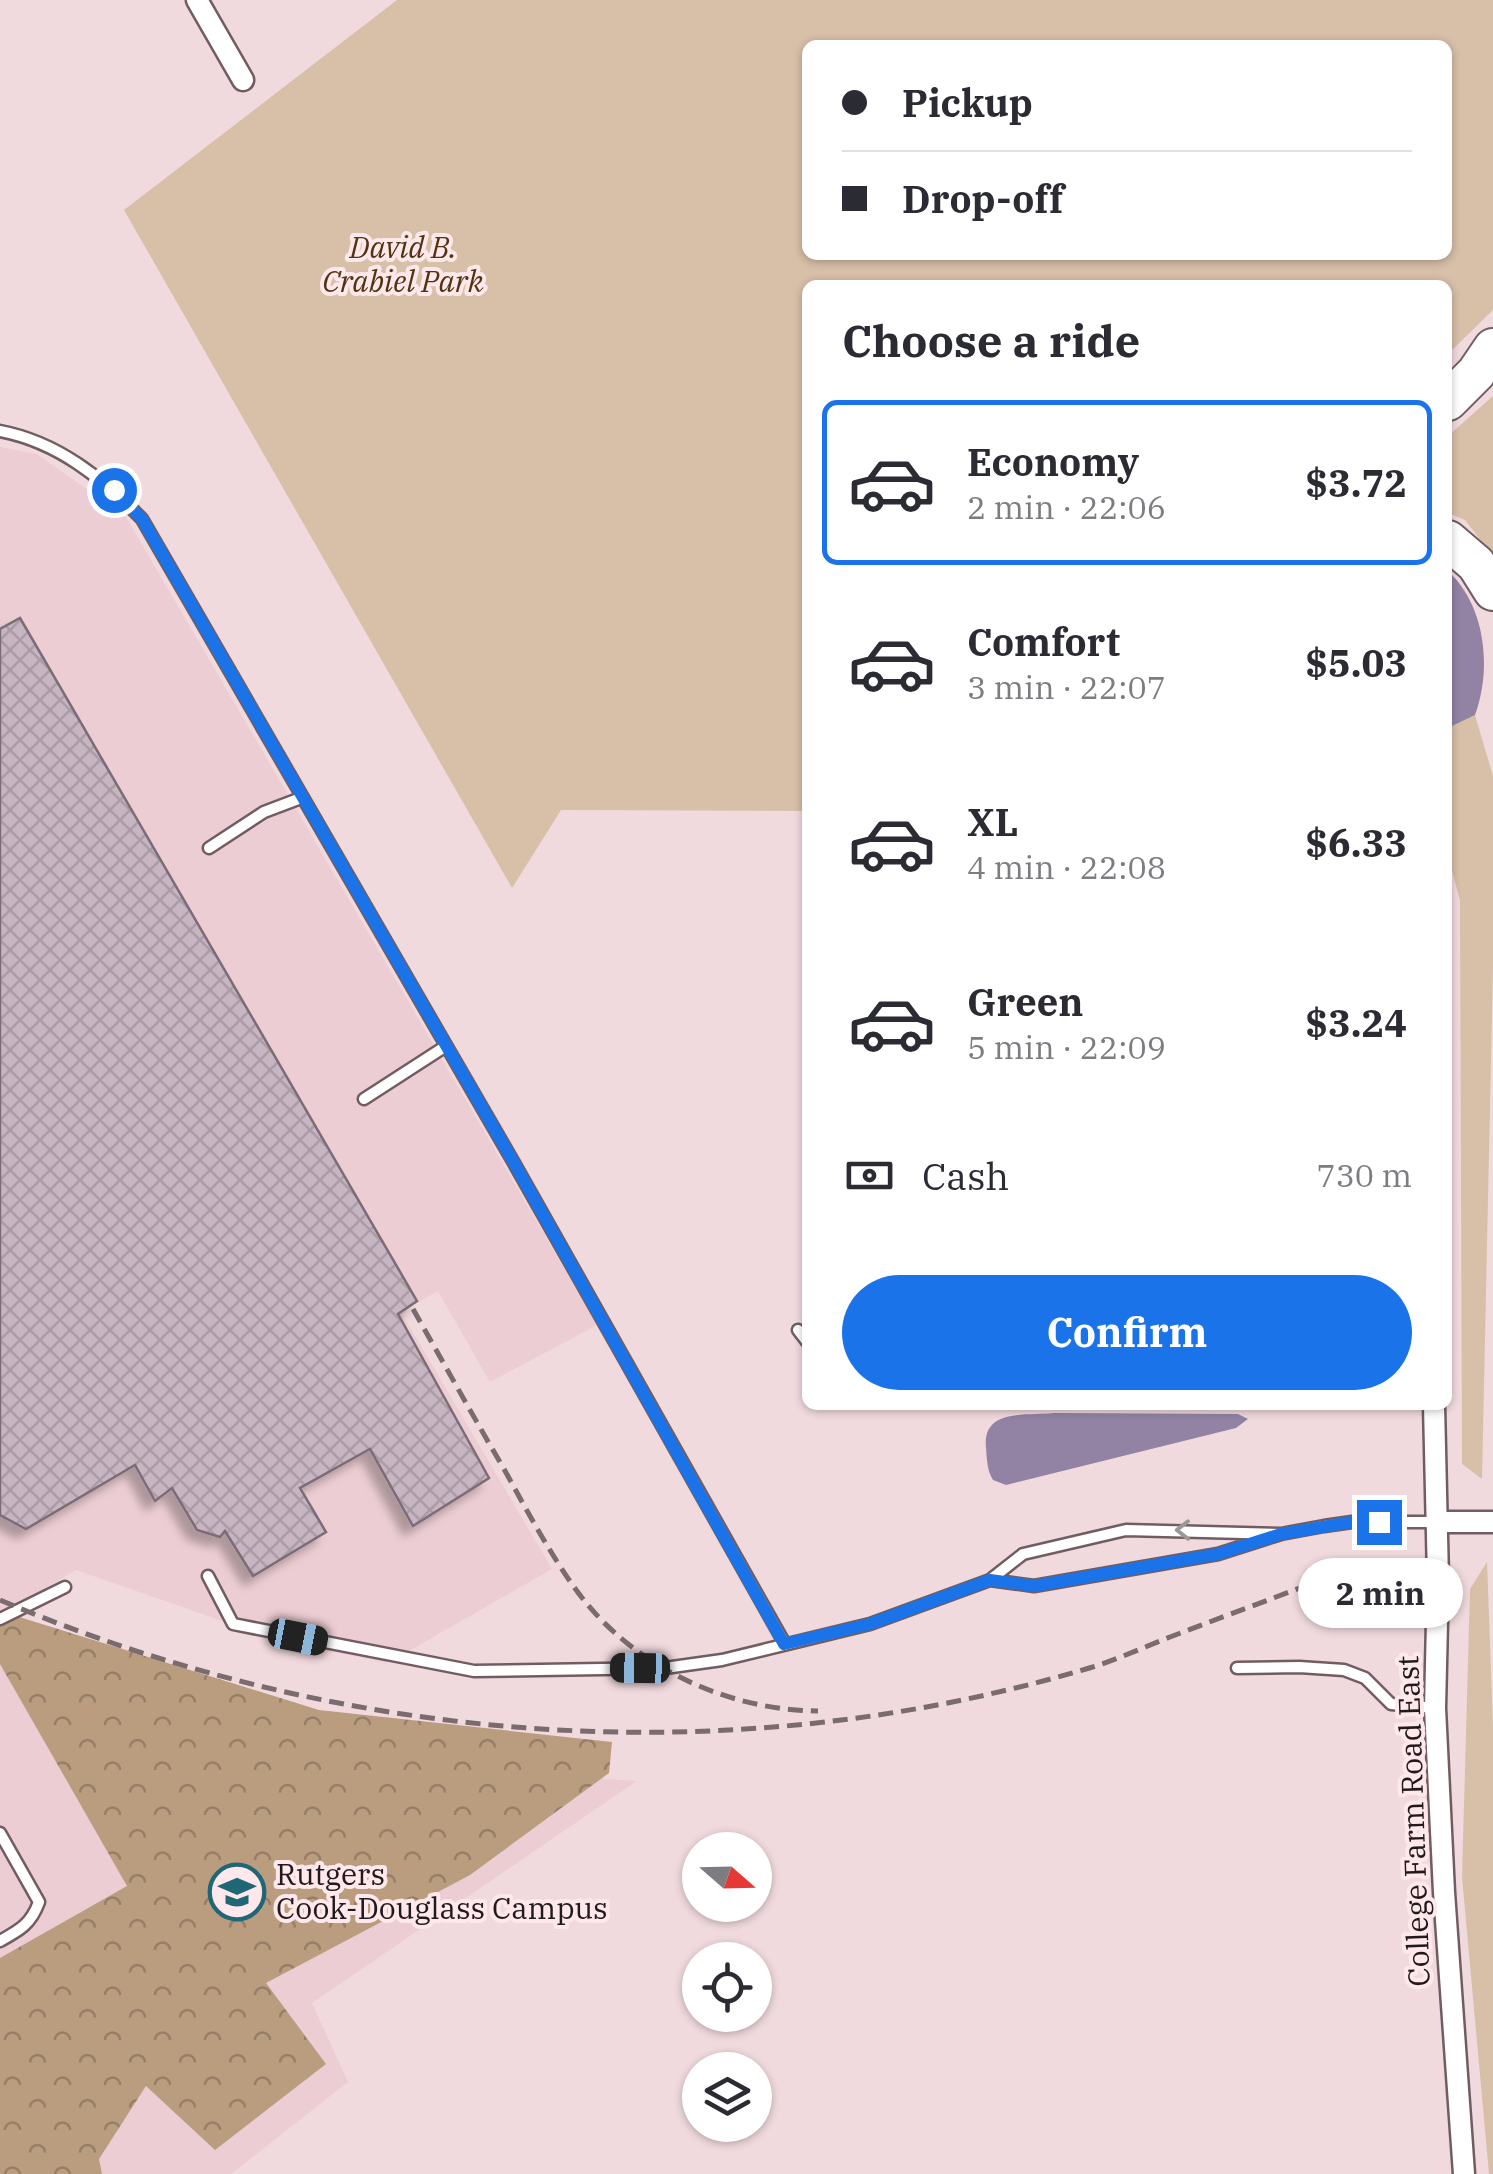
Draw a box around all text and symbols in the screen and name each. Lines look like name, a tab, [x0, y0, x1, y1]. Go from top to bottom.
text: Pickup	[902, 78, 1033, 127]
text: Drop-off	[902, 174, 1064, 223]
park label: David B. Crabiel Park	[322, 227, 484, 300]
text: Choose a ride	[842, 311, 1140, 369]
text: Economy	[967, 437, 1139, 486]
icon: car	[847, 438, 937, 528]
text: $3.72	[1305, 458, 1407, 507]
route start	[92, 468, 137, 513]
text: 2 min · 22:06	[967, 486, 1166, 528]
text: Comfort	[967, 617, 1120, 666]
icon: car	[847, 618, 937, 708]
text: $5.03	[1305, 638, 1407, 687]
text: 3 min · 22:07	[967, 666, 1166, 708]
text: XL	[967, 797, 1018, 846]
icon: car	[847, 798, 937, 888]
text: $6.33	[1305, 818, 1407, 867]
text: 4 min · 22:08	[967, 846, 1166, 888]
text: Green	[967, 977, 1083, 1026]
icon: car	[847, 978, 937, 1068]
text: $3.24	[1305, 998, 1407, 1047]
text: 5 min · 22:09	[967, 1026, 1166, 1068]
icon: cash	[842, 1148, 897, 1203]
text: Cash	[922, 1151, 1009, 1200]
text: 730 m	[1316, 1154, 1412, 1196]
button: Confirm	[842, 1275, 1412, 1390]
route end	[1357, 1500, 1402, 1545]
one-way arrow	[1175, 1519, 1190, 1541]
callout: 2 min	[1296, 1557, 1462, 1627]
text: 2 min	[1336, 1572, 1425, 1614]
car	[266, 1617, 330, 1657]
car	[610, 1652, 670, 1684]
street label: College Farm Road East	[1387, 1655, 1438, 1987]
north arrow	[682, 1832, 772, 1922]
map controls	[682, 1832, 772, 2142]
place label: Rutgers Cook-Douglass Campus	[276, 1854, 608, 1927]
school or university icon: Rutgers Cook-Douglass Campus	[207, 1862, 267, 1922]
button: locate	[682, 1942, 772, 2032]
button: layers	[682, 2052, 772, 2142]

